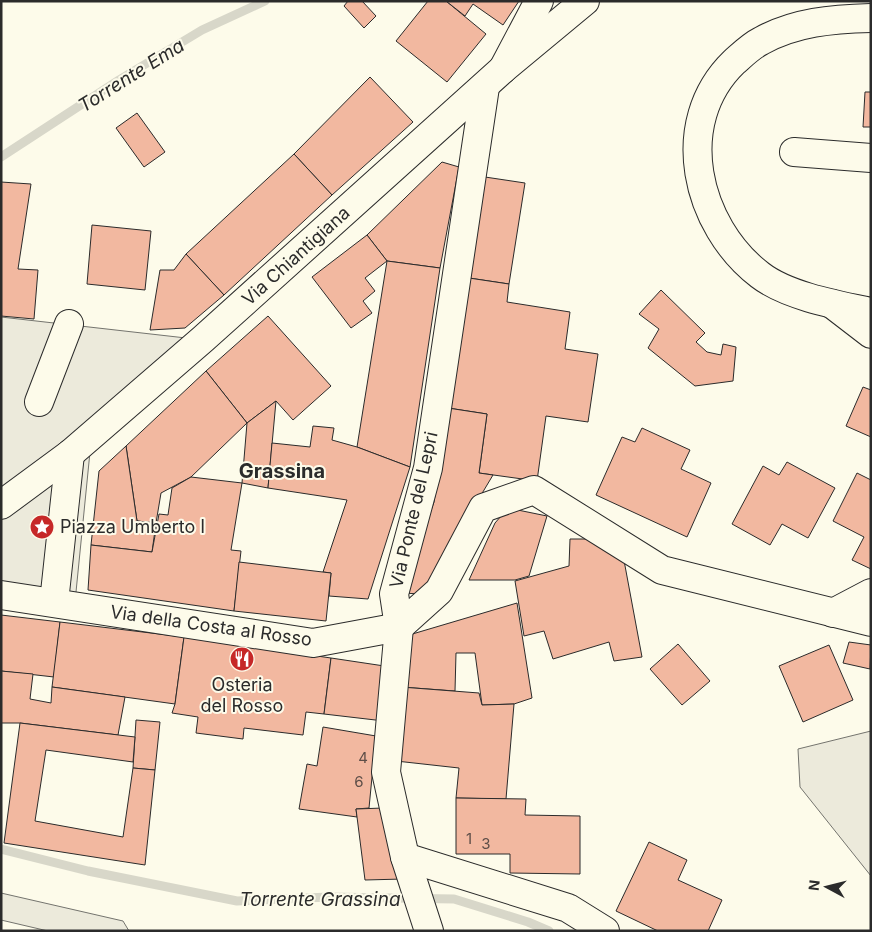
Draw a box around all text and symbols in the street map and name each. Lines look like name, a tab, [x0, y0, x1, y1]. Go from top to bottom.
water label: Torrente Ema	[74, 34, 189, 117]
street label: Via Chiantigiana	[238, 202, 354, 309]
street label: Via Ponte del Lepri	[385, 430, 442, 590]
district label: Grassina	[239, 459, 325, 483]
place icon: Piazza Umberto I	[29, 514, 55, 540]
place label: Piazza Umberto I	[60, 516, 205, 537]
street label: Via della Costa al Rosso	[109, 601, 313, 650]
restaurant icon: Osteria del Rosso	[229, 646, 255, 672]
place label: Osteria del Rosso	[201, 674, 283, 716]
house number: 4	[358, 748, 368, 767]
house number: 6	[354, 772, 364, 791]
house number: 1	[466, 829, 472, 848]
house number: 3	[481, 834, 491, 853]
north arrow	[802, 862, 852, 912]
text: N	[805, 879, 823, 892]
water label: Torrente Grassina	[239, 888, 401, 911]

